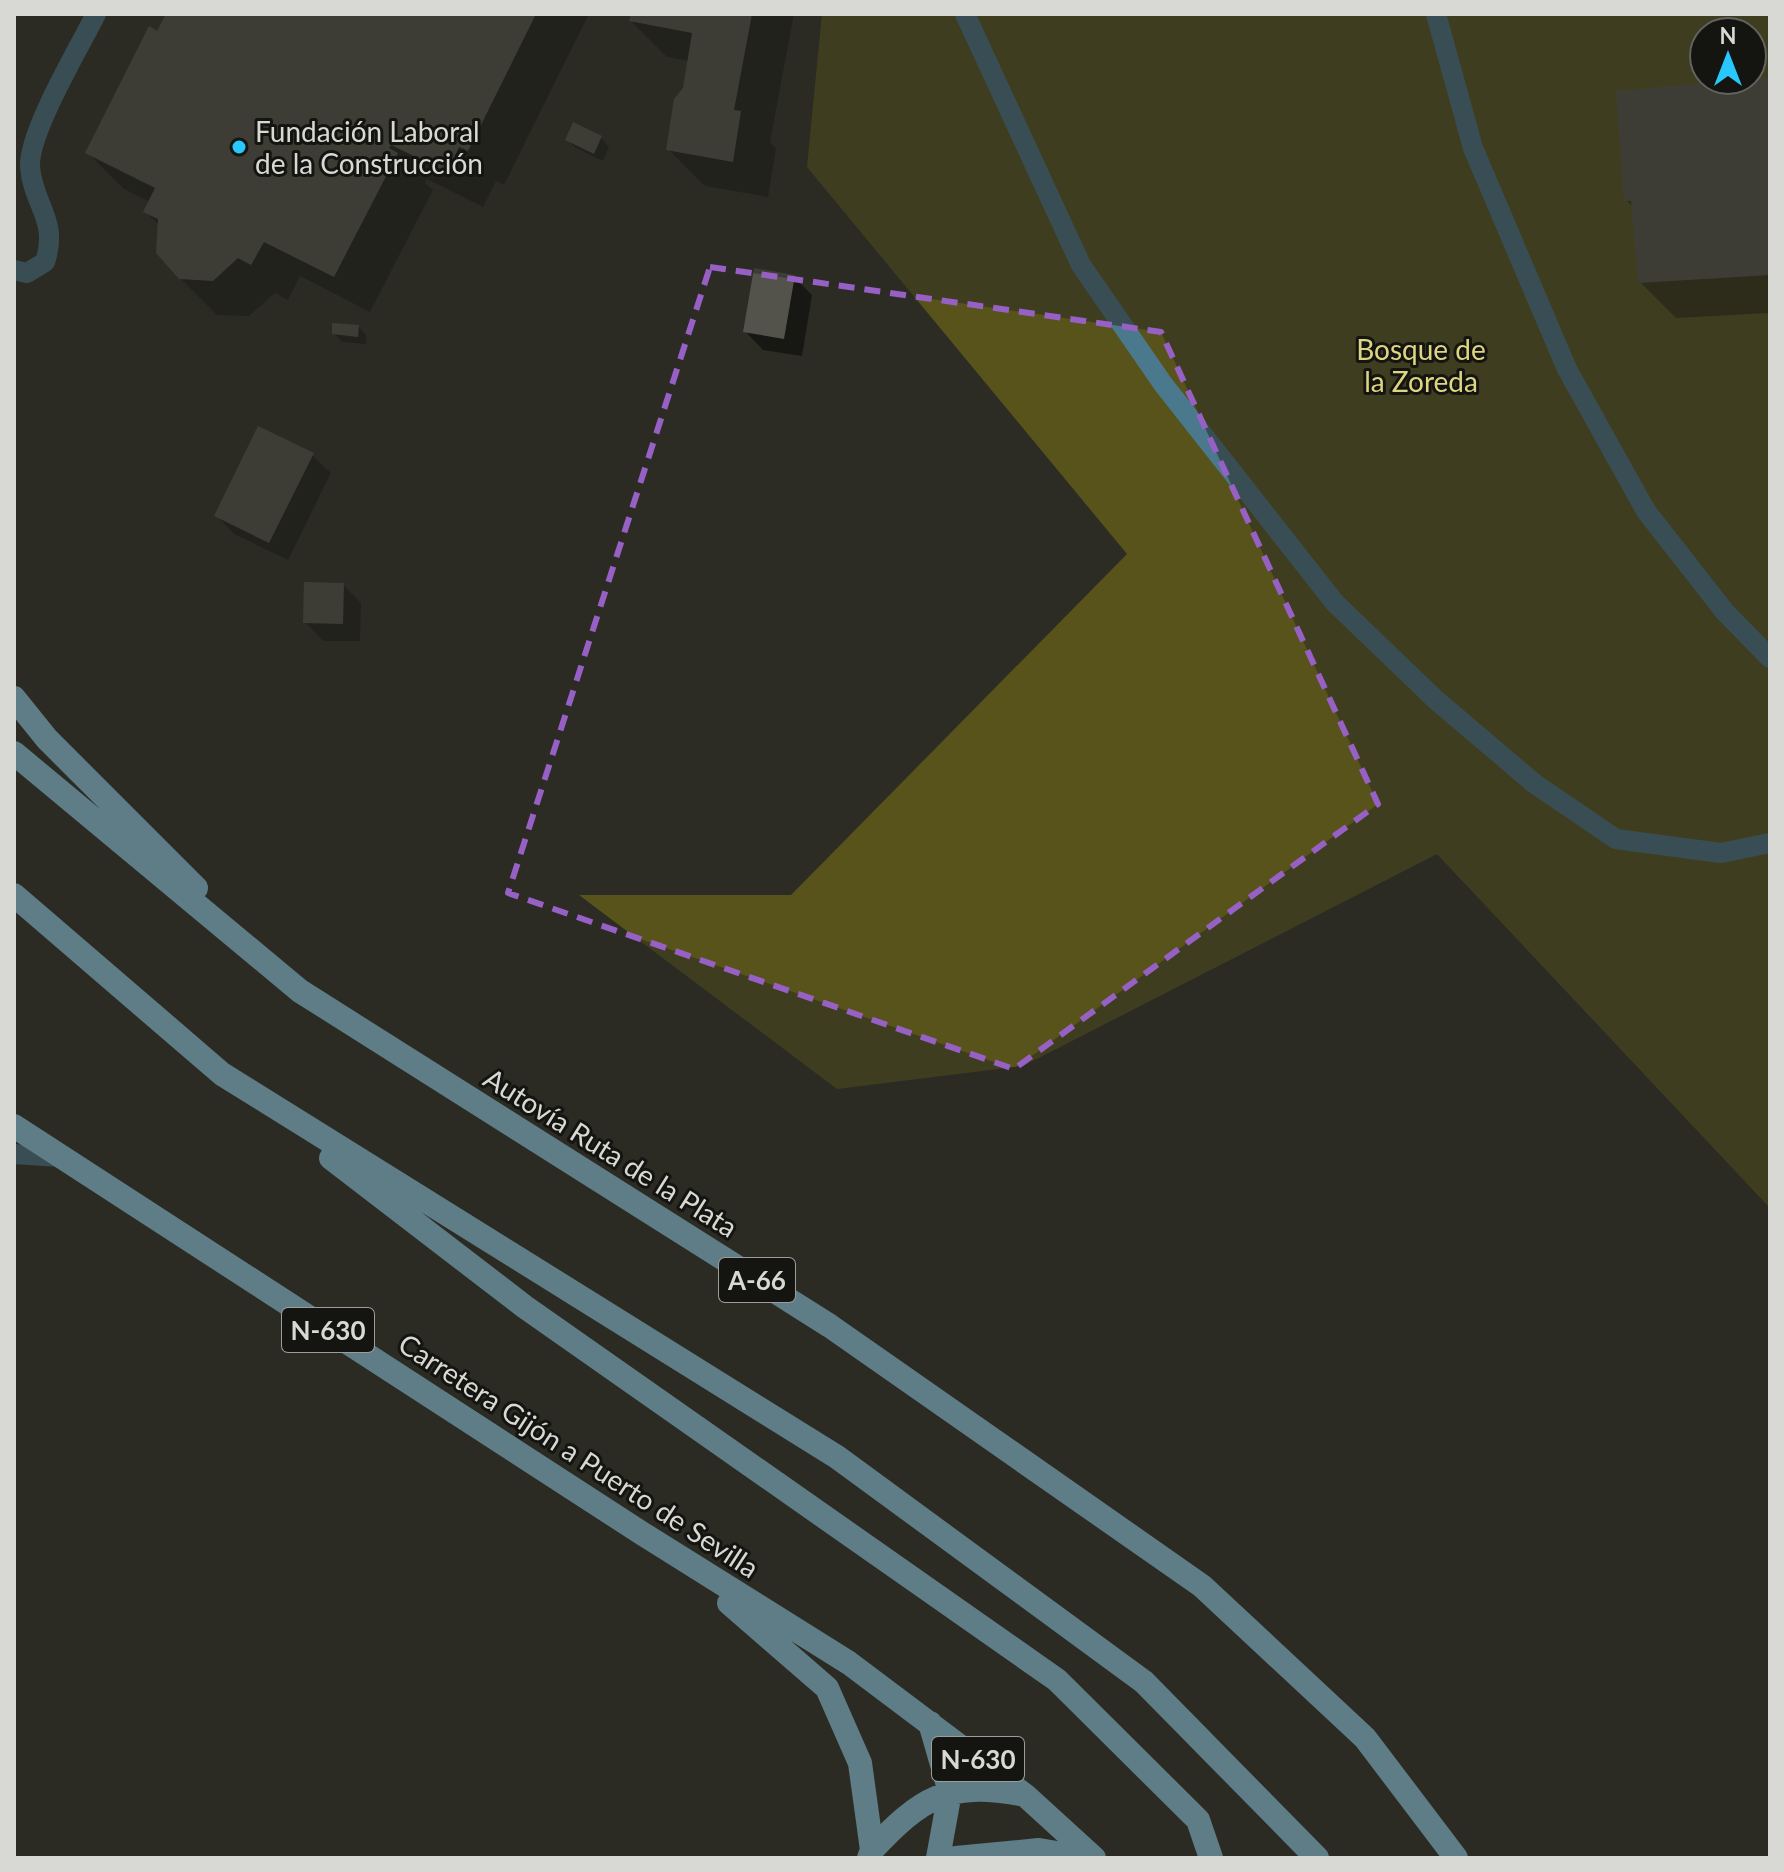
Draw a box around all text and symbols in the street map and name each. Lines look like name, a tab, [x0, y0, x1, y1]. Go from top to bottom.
north arrow	[1688, 16, 1768, 96]
text: N	[1720, 22, 1736, 49]
place label: Fundación Laboral de la Construcción	[255, 114, 483, 180]
marker: Fundación Laboral de la Construcción	[230, 138, 248, 156]
park label: Bosque de la Zoreda	[1356, 332, 1486, 398]
street label: Autovía Ruta de la Plata	[478, 1060, 744, 1244]
road number: A-66	[719, 1258, 795, 1302]
road number: N-630	[282, 1308, 374, 1352]
street label: Carretera Gijón a Puerto de Sevilla	[393, 1326, 765, 1584]
road number: N-630	[932, 1737, 1024, 1781]

